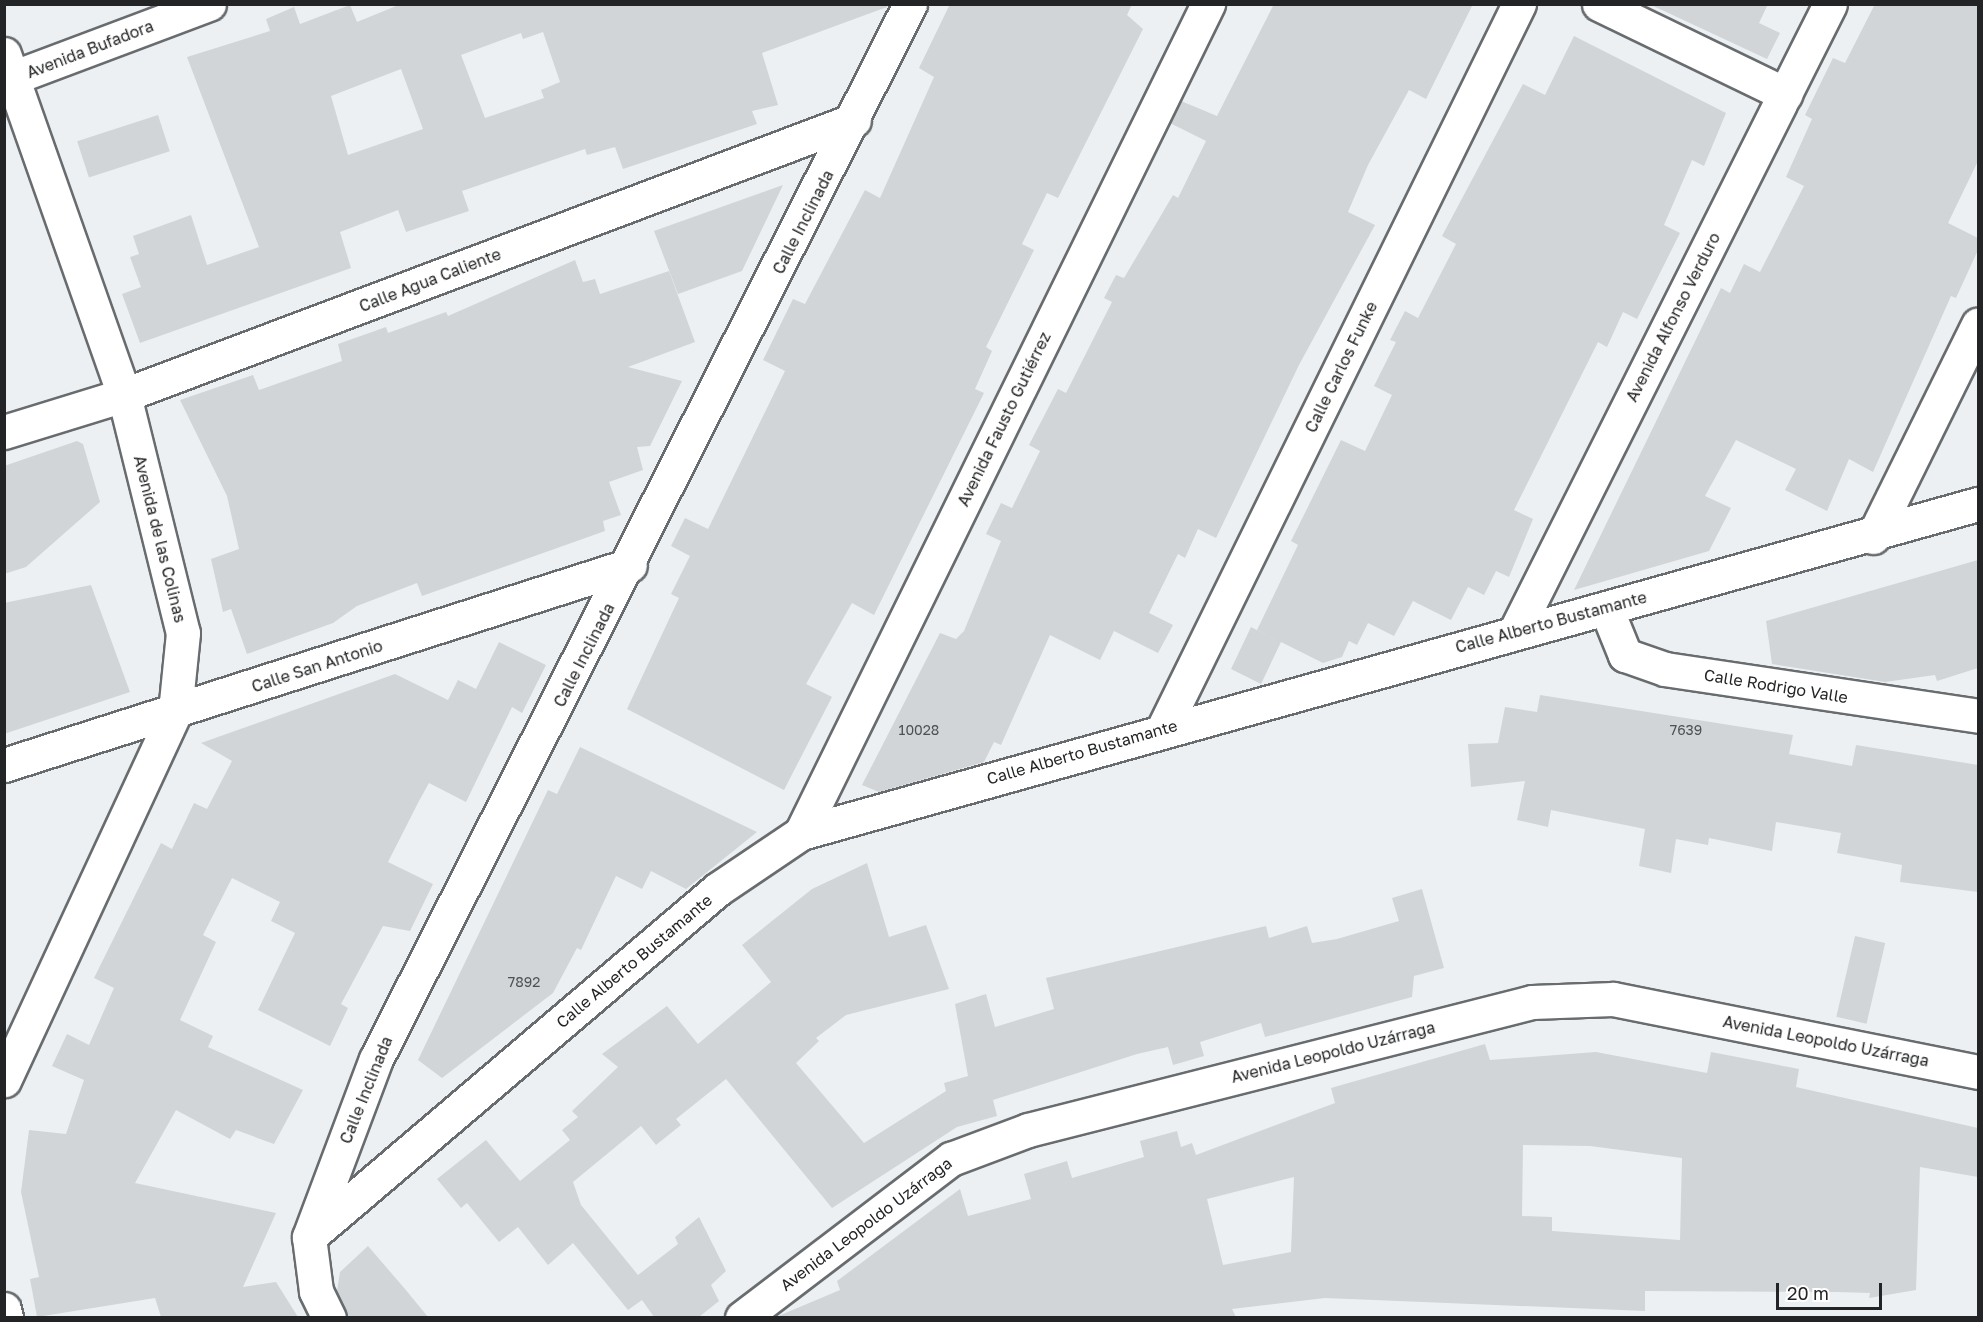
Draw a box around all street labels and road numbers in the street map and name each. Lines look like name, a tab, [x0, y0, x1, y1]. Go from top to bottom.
street label: Avenida Bufadora	[24, 16, 156, 82]
street label: Calle Inclinada	[769, 167, 837, 277]
street label: Avenida Alfonso Verduro	[1622, 229, 1724, 405]
street label: Calle Agua Caliente	[356, 244, 504, 316]
street label: Calle Carlos Funke	[1301, 298, 1381, 436]
street label: Avenida Fausto Gutiérrez	[953, 329, 1055, 509]
street label: Avenida de las Colinas	[130, 453, 190, 625]
street label: Calle Alberto Bustamante	[1453, 587, 1649, 657]
street label: Calle Inclinada	[550, 600, 618, 710]
street label: Calle San Antonio	[249, 636, 385, 696]
street label: Calle Rodrigo Valle	[1703, 665, 1849, 707]
street label: Calle Alberto Bustamante	[984, 716, 1180, 788]
street label: Calle Alberto Bustamante	[552, 890, 716, 1032]
street label: Avenida Leopoldo Uzárraga	[1721, 1012, 1931, 1070]
street label: Avenida Leopoldo Uzárraga	[1229, 1017, 1437, 1087]
street label: Calle Inclinada	[336, 1034, 396, 1146]
street label: Avenida Leopoldo Uzárraga	[777, 1153, 955, 1295]

